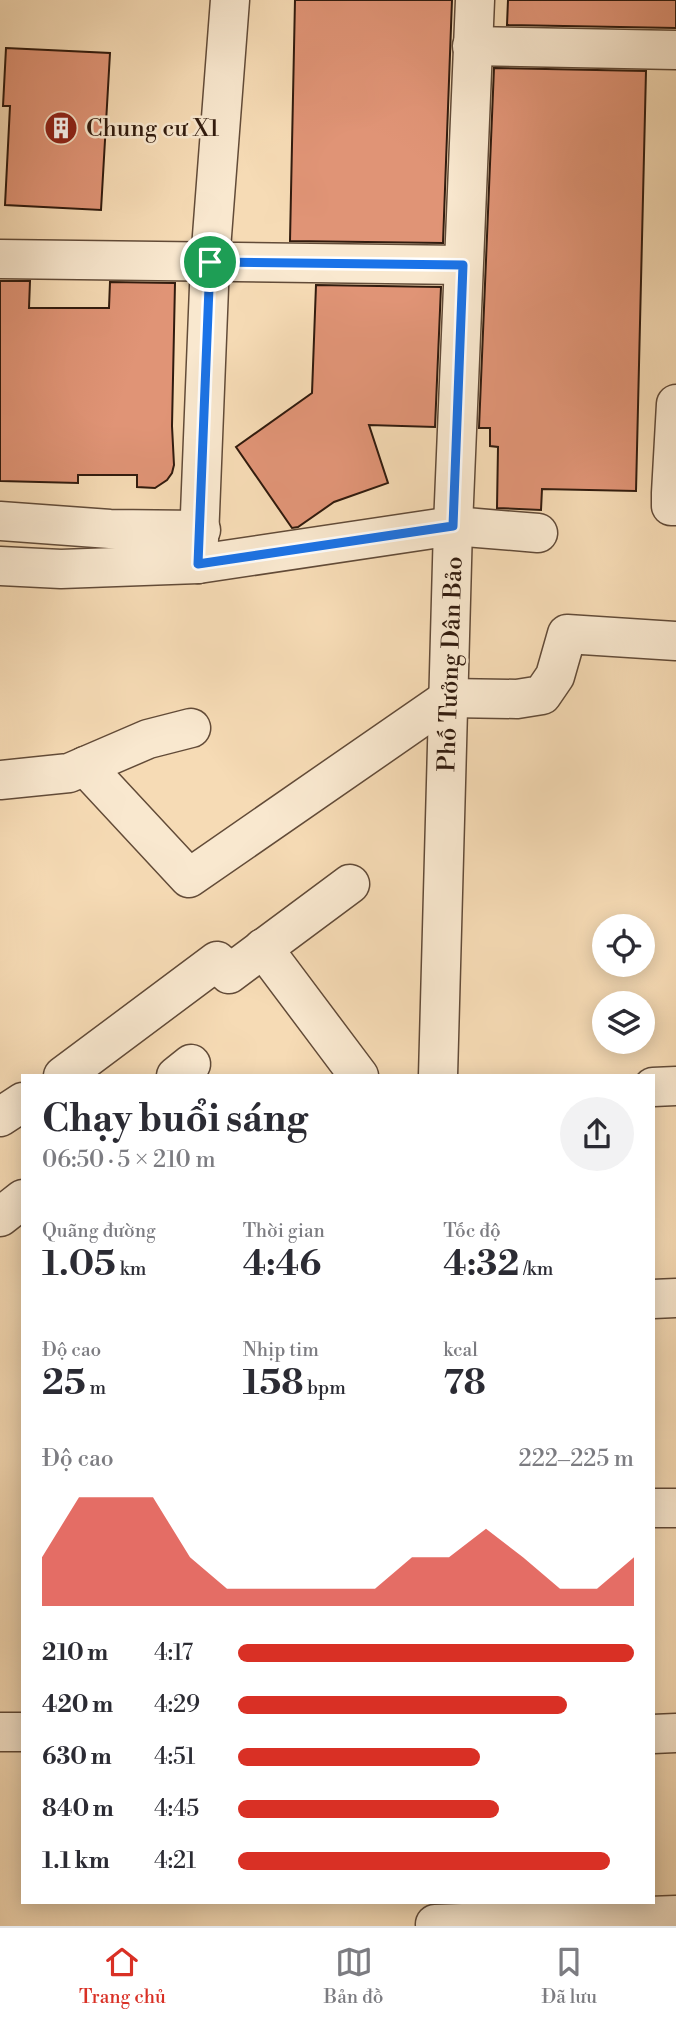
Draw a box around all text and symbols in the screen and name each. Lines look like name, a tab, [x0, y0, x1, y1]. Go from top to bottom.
building icon: Chung cư X1	[42, 109, 80, 147]
place label: Chung cư X1	[86, 114, 220, 144]
pin	[180, 232, 240, 292]
icon: arrive	[191, 243, 229, 281]
street label: Phố Tưởng Dân Bảo	[432, 556, 470, 772]
map controls	[592, 914, 655, 1054]
button: locate	[592, 914, 655, 977]
button: layers	[592, 991, 655, 1054]
text: Chạy buổi sáng	[42, 1096, 308, 1143]
button: share	[560, 1097, 634, 1171]
text: 06:50 · 5 × 210 m	[42, 1146, 216, 1174]
text: Quãng đường	[42, 1219, 156, 1243]
text: Thời gian	[243, 1219, 325, 1243]
text: Tốc độ	[443, 1219, 501, 1243]
text: 1.05	[42, 1243, 116, 1286]
text: 4:46	[243, 1243, 321, 1286]
text: 4:32	[443, 1243, 519, 1286]
text: km	[116, 1257, 146, 1281]
text: /km	[519, 1257, 553, 1281]
text: Độ cao	[42, 1338, 101, 1362]
text: Nhịp tim	[243, 1338, 319, 1362]
text: kcal	[443, 1338, 478, 1362]
text: 25	[42, 1362, 86, 1405]
text: 158	[243, 1362, 303, 1405]
text: 78	[443, 1362, 486, 1405]
text: m	[86, 1376, 106, 1400]
text: bpm	[303, 1376, 346, 1400]
text: Độ cao	[42, 1445, 114, 1473]
text: 222–225 m	[519, 1445, 634, 1473]
text: 210 m	[42, 1639, 108, 1667]
text: 4:17	[154, 1639, 193, 1667]
text: 420 m	[42, 1691, 113, 1719]
text: 4:29	[154, 1691, 200, 1719]
text: 630 m	[42, 1743, 112, 1771]
text: 4:51	[154, 1743, 195, 1771]
text: 840 m	[42, 1795, 114, 1823]
text: 4:45	[154, 1795, 199, 1823]
text: 1.1 km	[42, 1847, 110, 1875]
text: 4:21	[154, 1847, 196, 1875]
tab: Trang chủ	[79, 1943, 166, 2009]
tab: Bản đồ	[324, 1943, 384, 2009]
tab: Đã lưu	[541, 1943, 597, 2009]

